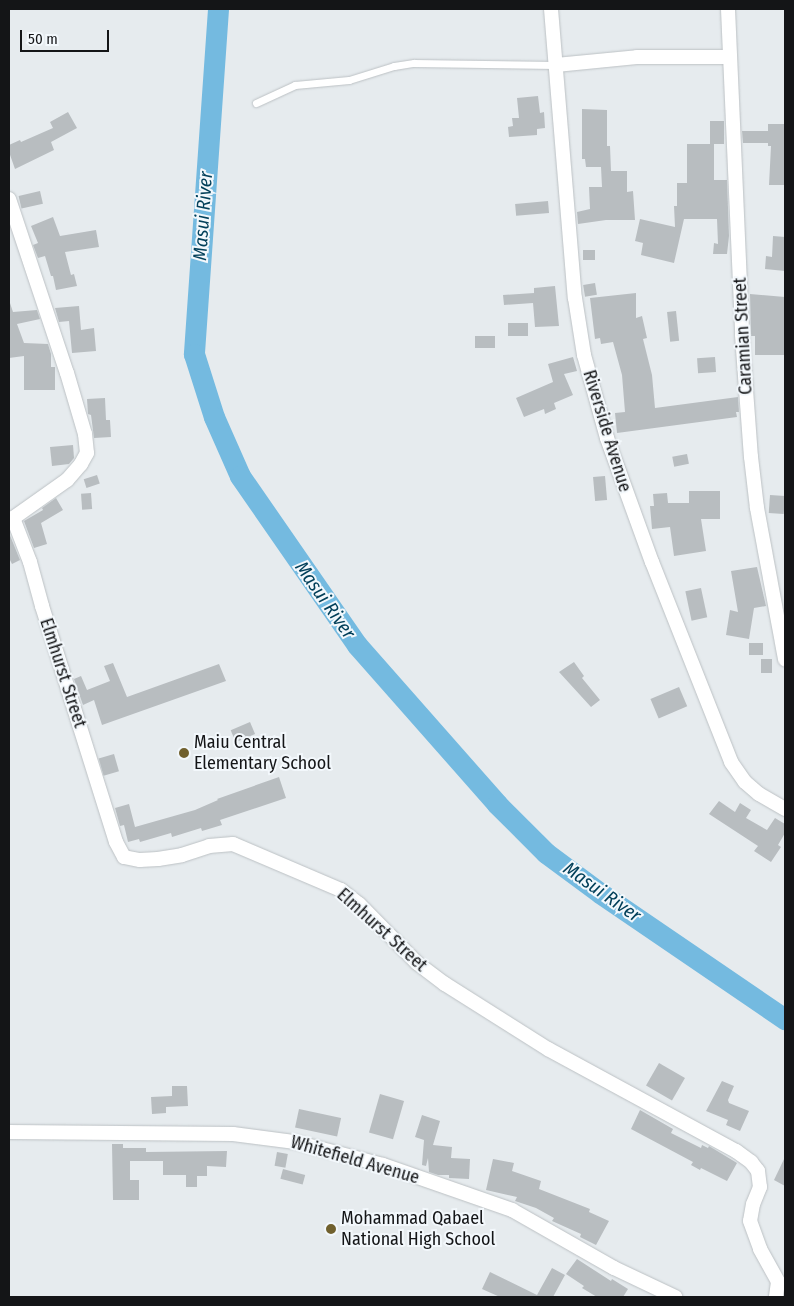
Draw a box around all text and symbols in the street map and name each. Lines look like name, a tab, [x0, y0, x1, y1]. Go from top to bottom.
scale bar	[22, 20, 111, 52]
text: 50 m	[28, 30, 58, 48]
water label: Masui River	[189, 171, 217, 261]
street label: Caramian Street	[729, 277, 757, 395]
street label: Riverside Avenue	[578, 367, 636, 495]
water label: Masui River	[290, 557, 360, 643]
street label: Elmhurst Street	[35, 615, 91, 731]
place label: Maiu Central Elementary School	[194, 732, 331, 774]
marker: Maiu Central Elementary School	[178, 747, 190, 759]
water label: Masui River	[559, 857, 645, 927]
street label: Elmhurst Street	[332, 884, 432, 976]
street label: Whitefield Avenue	[288, 1131, 422, 1189]
place label: Mohammad Qabael National High School	[341, 1208, 495, 1250]
marker: Mohammad Qabael National High School	[325, 1223, 337, 1235]

